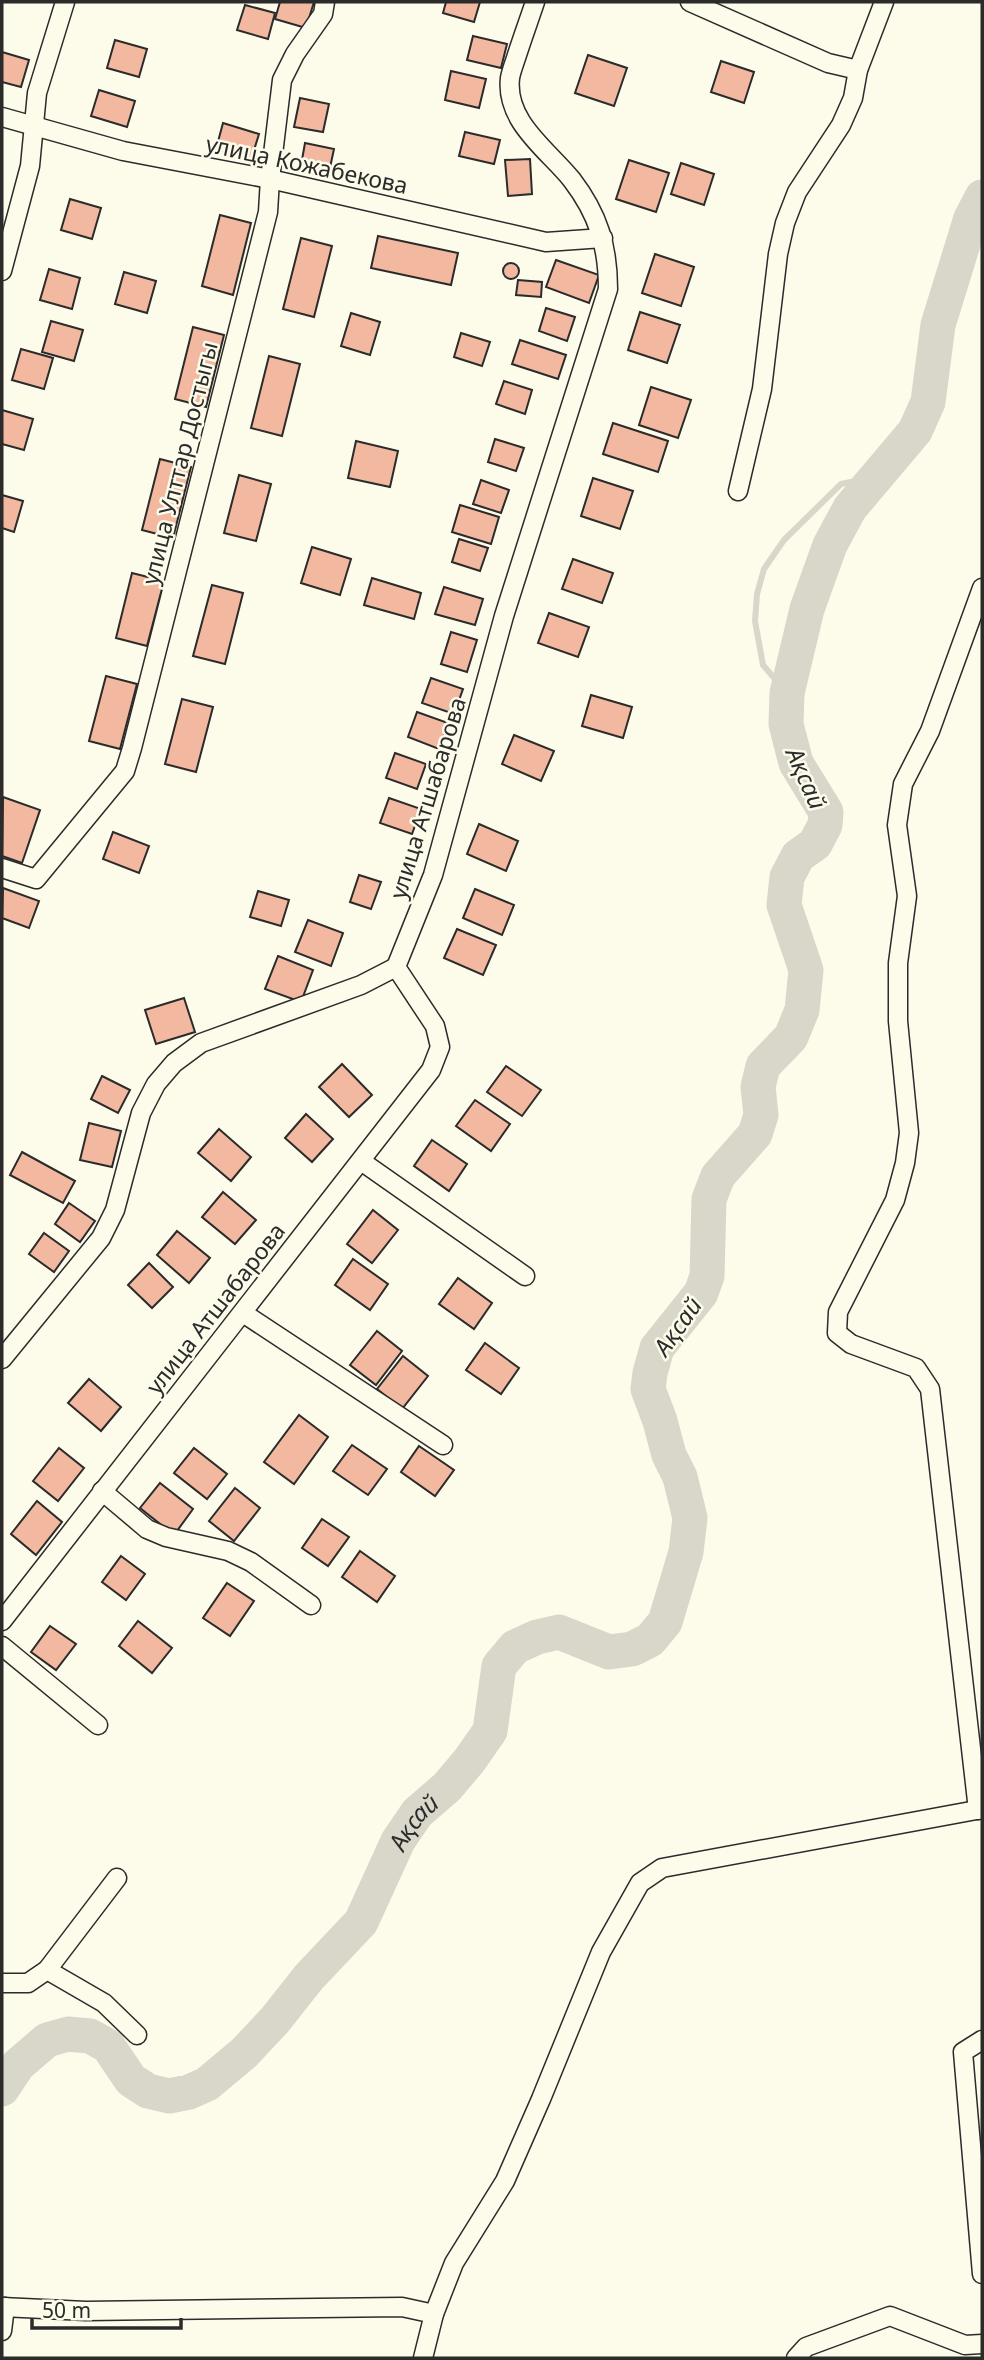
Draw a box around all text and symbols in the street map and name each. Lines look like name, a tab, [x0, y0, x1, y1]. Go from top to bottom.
street label: улица Кожабекова	[203, 127, 411, 201]
street label: улица Улттар Достыгы	[133, 338, 225, 588]
street label: улица Атшабарова	[381, 693, 473, 903]
water label: Ақсай	[778, 740, 835, 814]
street label: улица Атшабарова	[138, 1216, 292, 1400]
water label: Ақсай	[644, 1290, 709, 1363]
water label: Ақсай	[379, 1786, 445, 1857]
scale bar	[32, 2286, 180, 2330]
text: 50 m	[42, 2296, 91, 2324]

